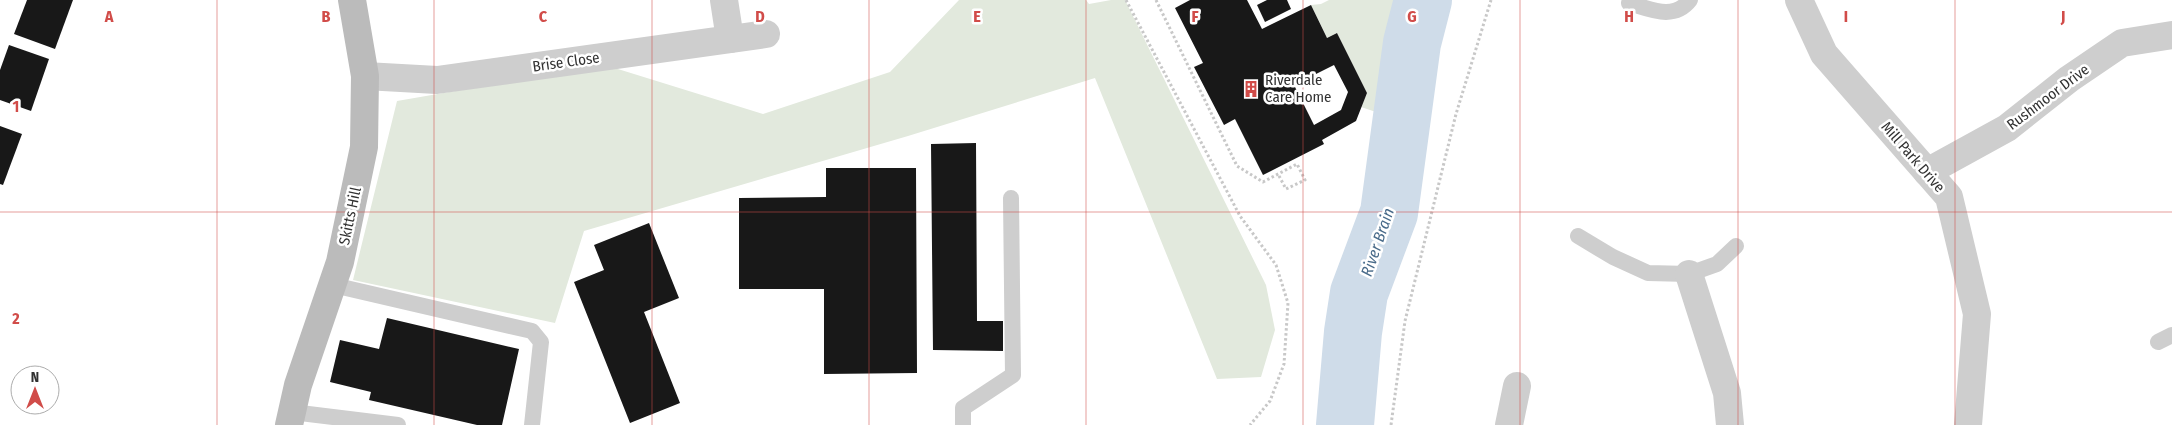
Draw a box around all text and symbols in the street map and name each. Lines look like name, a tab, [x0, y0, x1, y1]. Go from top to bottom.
text: A	[104, 7, 114, 26]
text: B	[322, 7, 331, 26]
text: C	[539, 7, 548, 26]
text: D	[755, 7, 765, 26]
text: E	[973, 7, 981, 26]
text: F	[1191, 7, 1199, 26]
text: G	[1407, 7, 1417, 26]
text: H	[1624, 7, 1634, 26]
text: I	[1844, 7, 1848, 26]
text: J	[2060, 7, 2065, 26]
street label: Brise Close	[531, 48, 601, 76]
street label: Rushmoor Drive	[2003, 60, 2093, 134]
place label: Riverdale Care Home	[1265, 71, 1332, 106]
building icon: Riverdale Care Home	[1241, 79, 1261, 99]
text: 1	[13, 97, 19, 116]
street label: Mill Park Drive	[1877, 118, 1949, 196]
street label: Skitts Hill	[335, 185, 365, 247]
water label: River Brain	[1357, 205, 1398, 279]
text: 2	[11, 309, 20, 328]
north arrow	[10, 365, 60, 415]
text: N	[31, 369, 39, 386]

